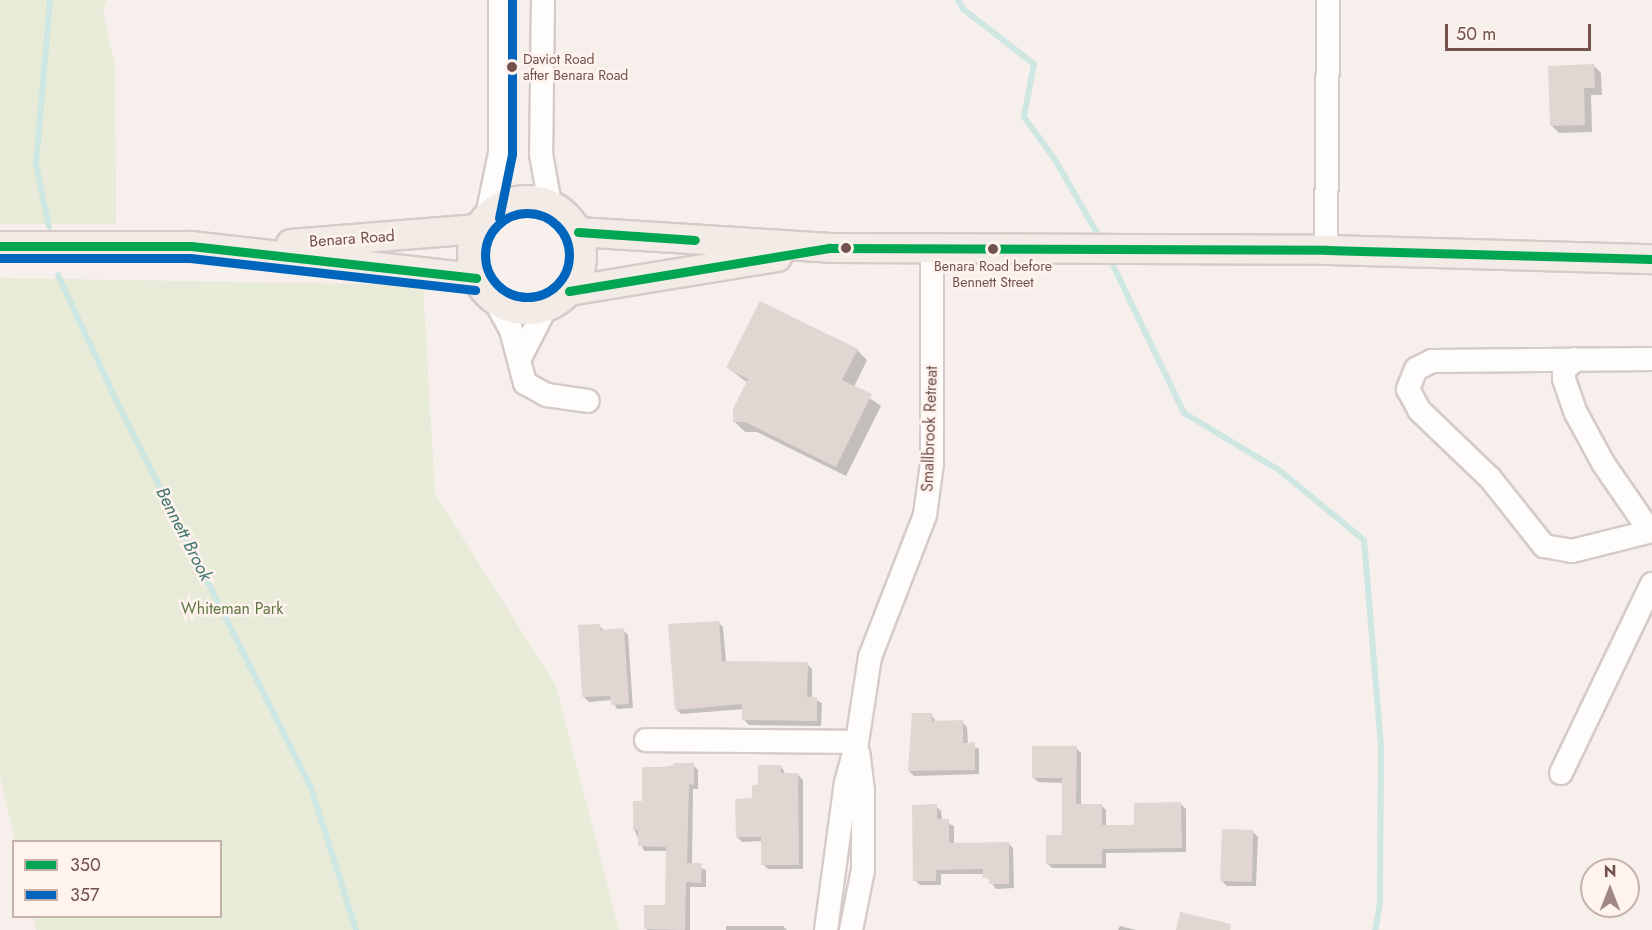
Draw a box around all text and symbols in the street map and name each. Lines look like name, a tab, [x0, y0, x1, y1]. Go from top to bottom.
scale bar	[1448, 12, 1594, 50]
text: 50 m	[1456, 21, 1496, 47]
place label: Daviot Road after Benara Road	[523, 51, 628, 84]
marker: Daviot Road after Benara Road	[506, 61, 518, 73]
street label: Benara Road	[309, 226, 395, 252]
unlabelled marker	[840, 242, 852, 254]
marker: Benara Road before Bennett Street	[987, 243, 999, 255]
place label: Benara Road before Bennett Street	[934, 258, 1052, 290]
street label: Smallbrook Retreat	[918, 366, 942, 492]
water label: Bennett Brook	[151, 484, 217, 584]
park label: Whiteman Park	[181, 599, 283, 619]
legend	[12, 840, 222, 918]
text: 350	[70, 852, 101, 878]
north arrow	[1580, 858, 1640, 918]
text: N	[1604, 860, 1616, 883]
text: 357	[70, 882, 99, 908]

